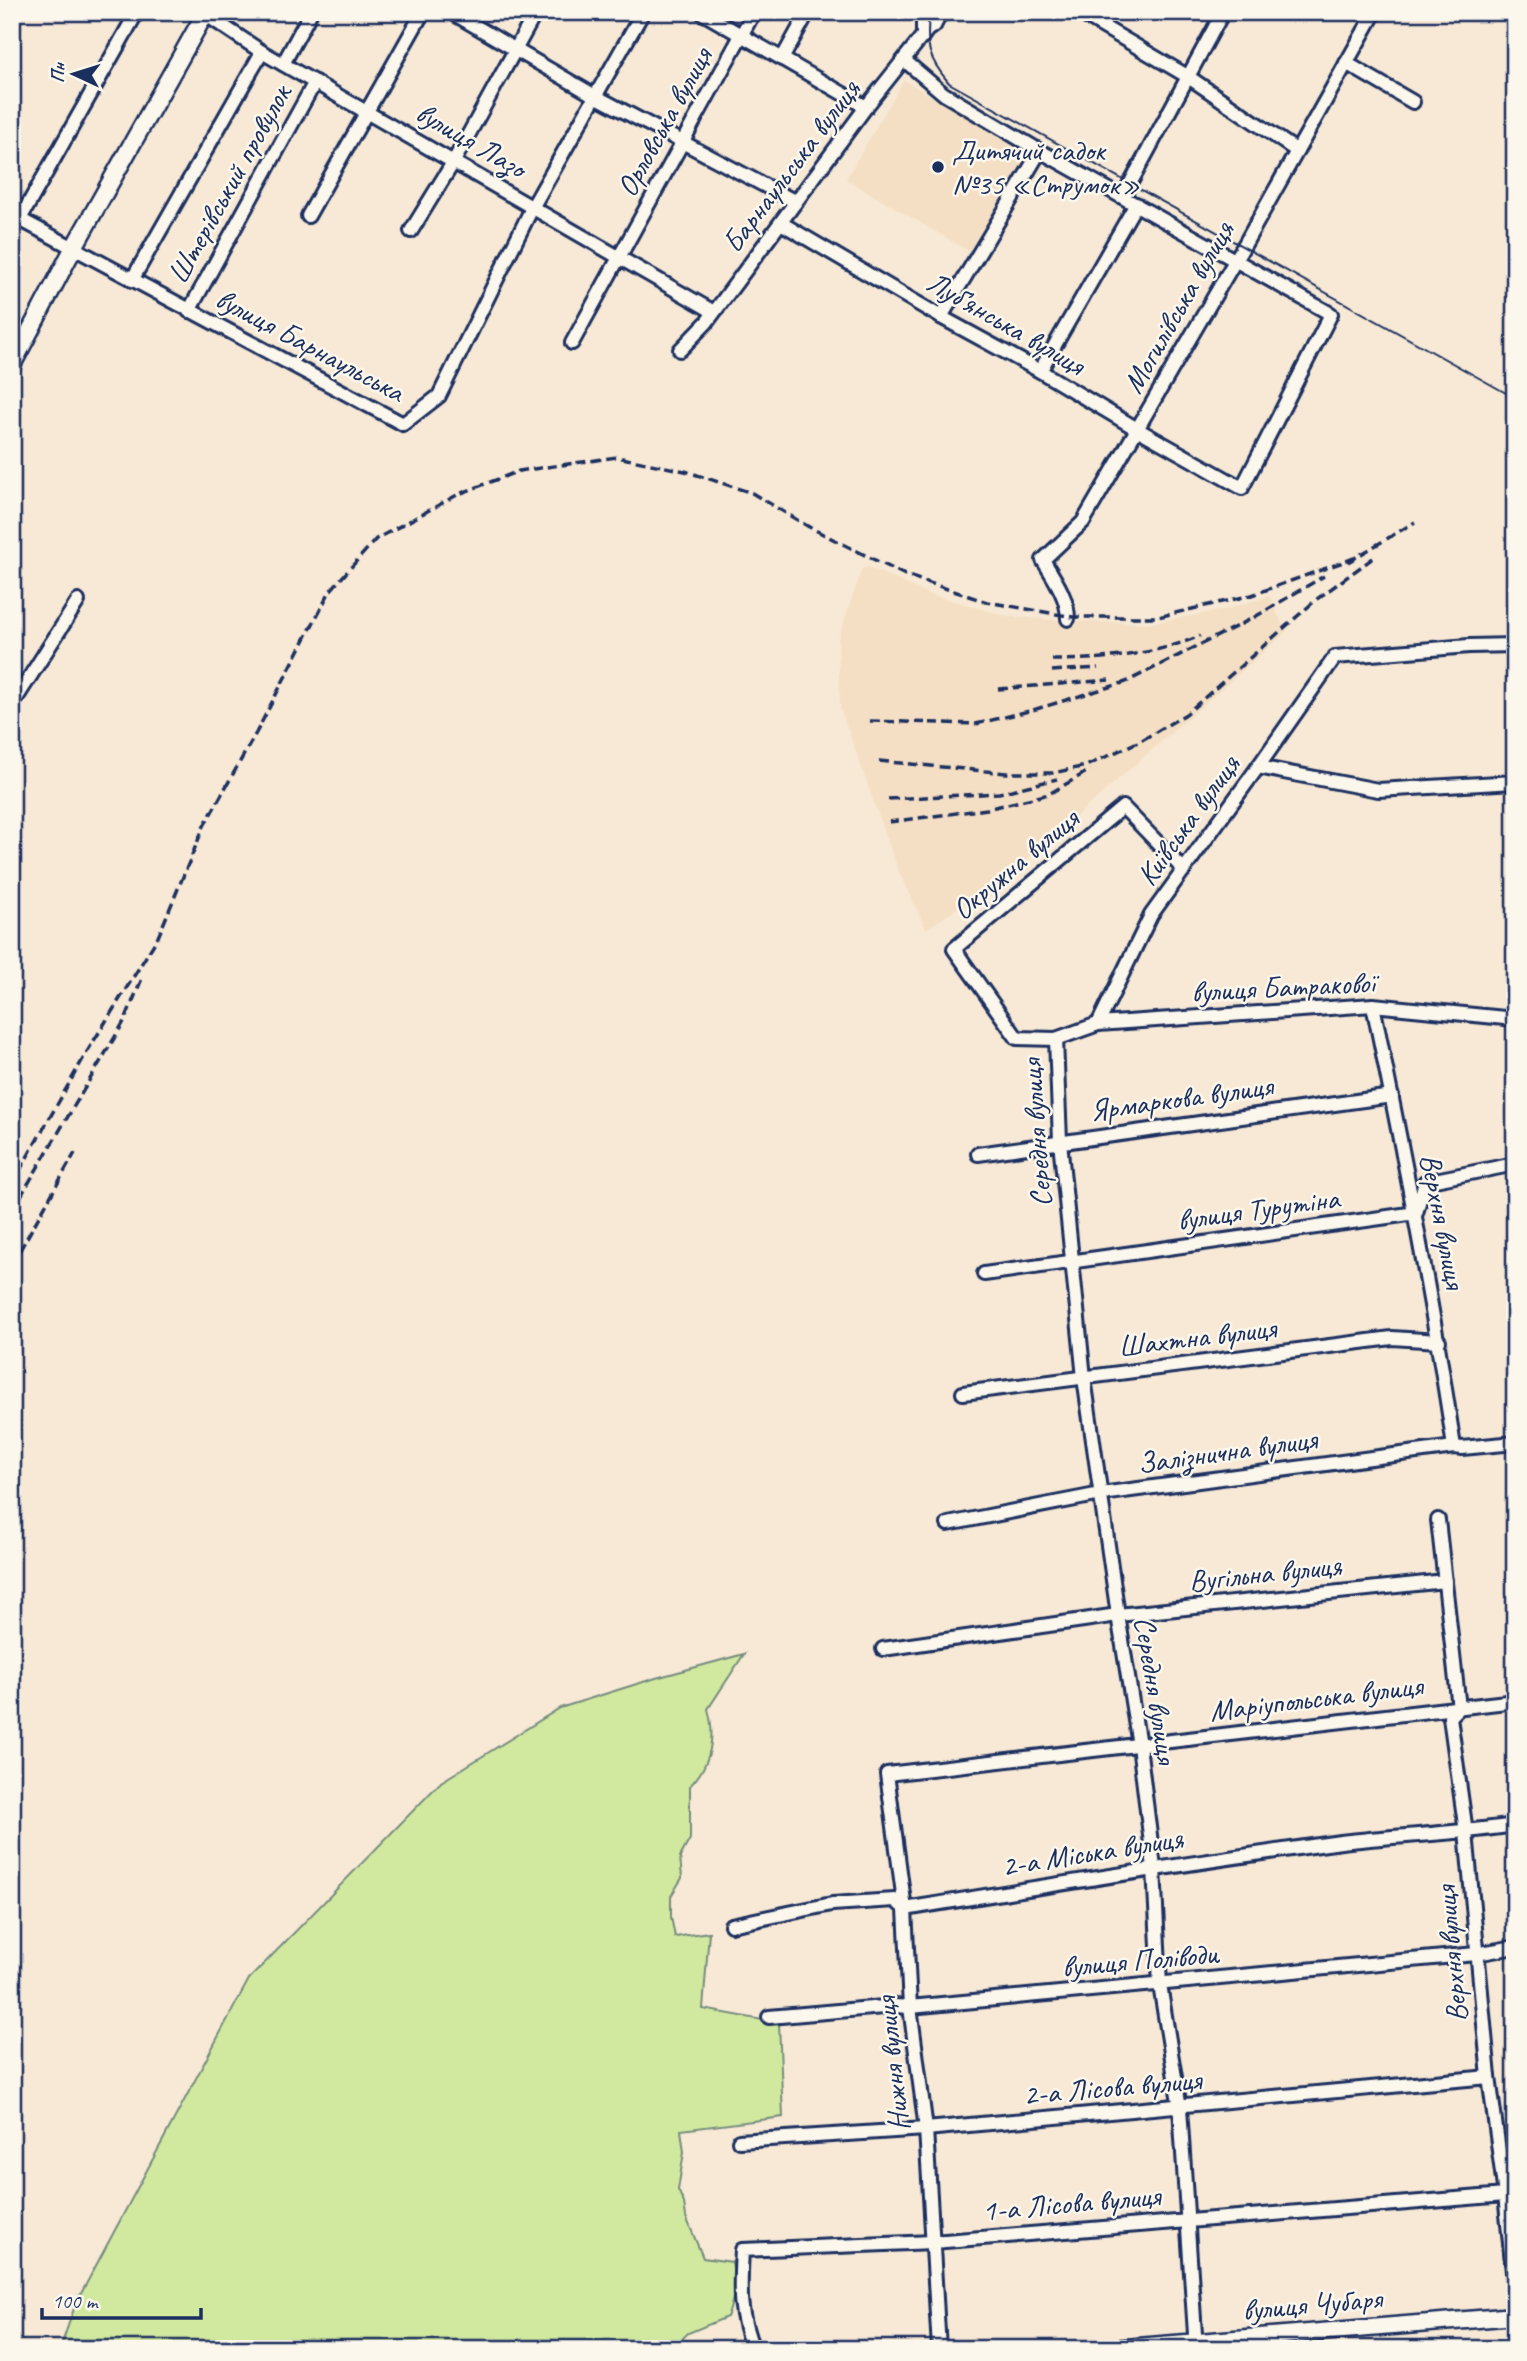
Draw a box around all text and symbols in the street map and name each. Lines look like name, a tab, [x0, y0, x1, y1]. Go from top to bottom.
north arrow	[38, 38, 108, 108]
street label: Орловська вулиця	[608, 39, 722, 203]
text: Пн	[45, 61, 71, 84]
street label: Барнаульська вулиця	[713, 71, 869, 260]
street label: Штерівський провулок	[159, 76, 300, 290]
street label: вулиця Лазо	[409, 93, 536, 188]
place label: Дитячий садок №35 «Струмок»	[952, 131, 1140, 203]
marker: Дитячий садок №35 «Струмок»	[930, 159, 946, 175]
street label: Могилівська вулиця	[1114, 213, 1243, 400]
street label: Луб'янська вулиця	[920, 263, 1094, 385]
street label: вулиця Барнаульська	[209, 279, 413, 412]
street label: Київська вулиця	[1128, 746, 1249, 893]
street label: Окружна вулиця	[944, 798, 1088, 928]
street label: вулиця Батракової	[1190, 963, 1381, 1011]
street label: Середня вулиця	[1012, 1055, 1060, 1208]
street label: Ярмаркова вулиця	[1087, 1066, 1278, 1130]
street label: Верхня вулиця	[1411, 1150, 1475, 1294]
street label: вулиця Турутіна	[1175, 1179, 1343, 1239]
street label: Шахтна вулиця	[1116, 1308, 1281, 1366]
street label: Залізнична вулиця	[1135, 1419, 1322, 1482]
street label: Вугільна вулиця	[1187, 1546, 1344, 1600]
street label: Середня вулиця	[1126, 1614, 1187, 1769]
street label: Маріупольська вулиця	[1207, 1666, 1427, 1730]
street label: 2-а Міська вулиця	[999, 1819, 1186, 1885]
street label: Верхня вулиця	[1426, 1882, 1476, 2024]
street label: вулиця Поліводи	[1060, 1934, 1221, 1986]
street label: Нижня вулиця	[866, 1992, 918, 2133]
street label: 2-а Лісова вулиця	[1021, 2060, 1205, 2114]
street label: 1-а Лісова вулиця	[980, 2176, 1164, 2230]
scale bar	[42, 2277, 201, 2321]
street label: вулиця Чубаря	[1241, 2279, 1386, 2329]
text: 100 m	[52, 2288, 99, 2314]

